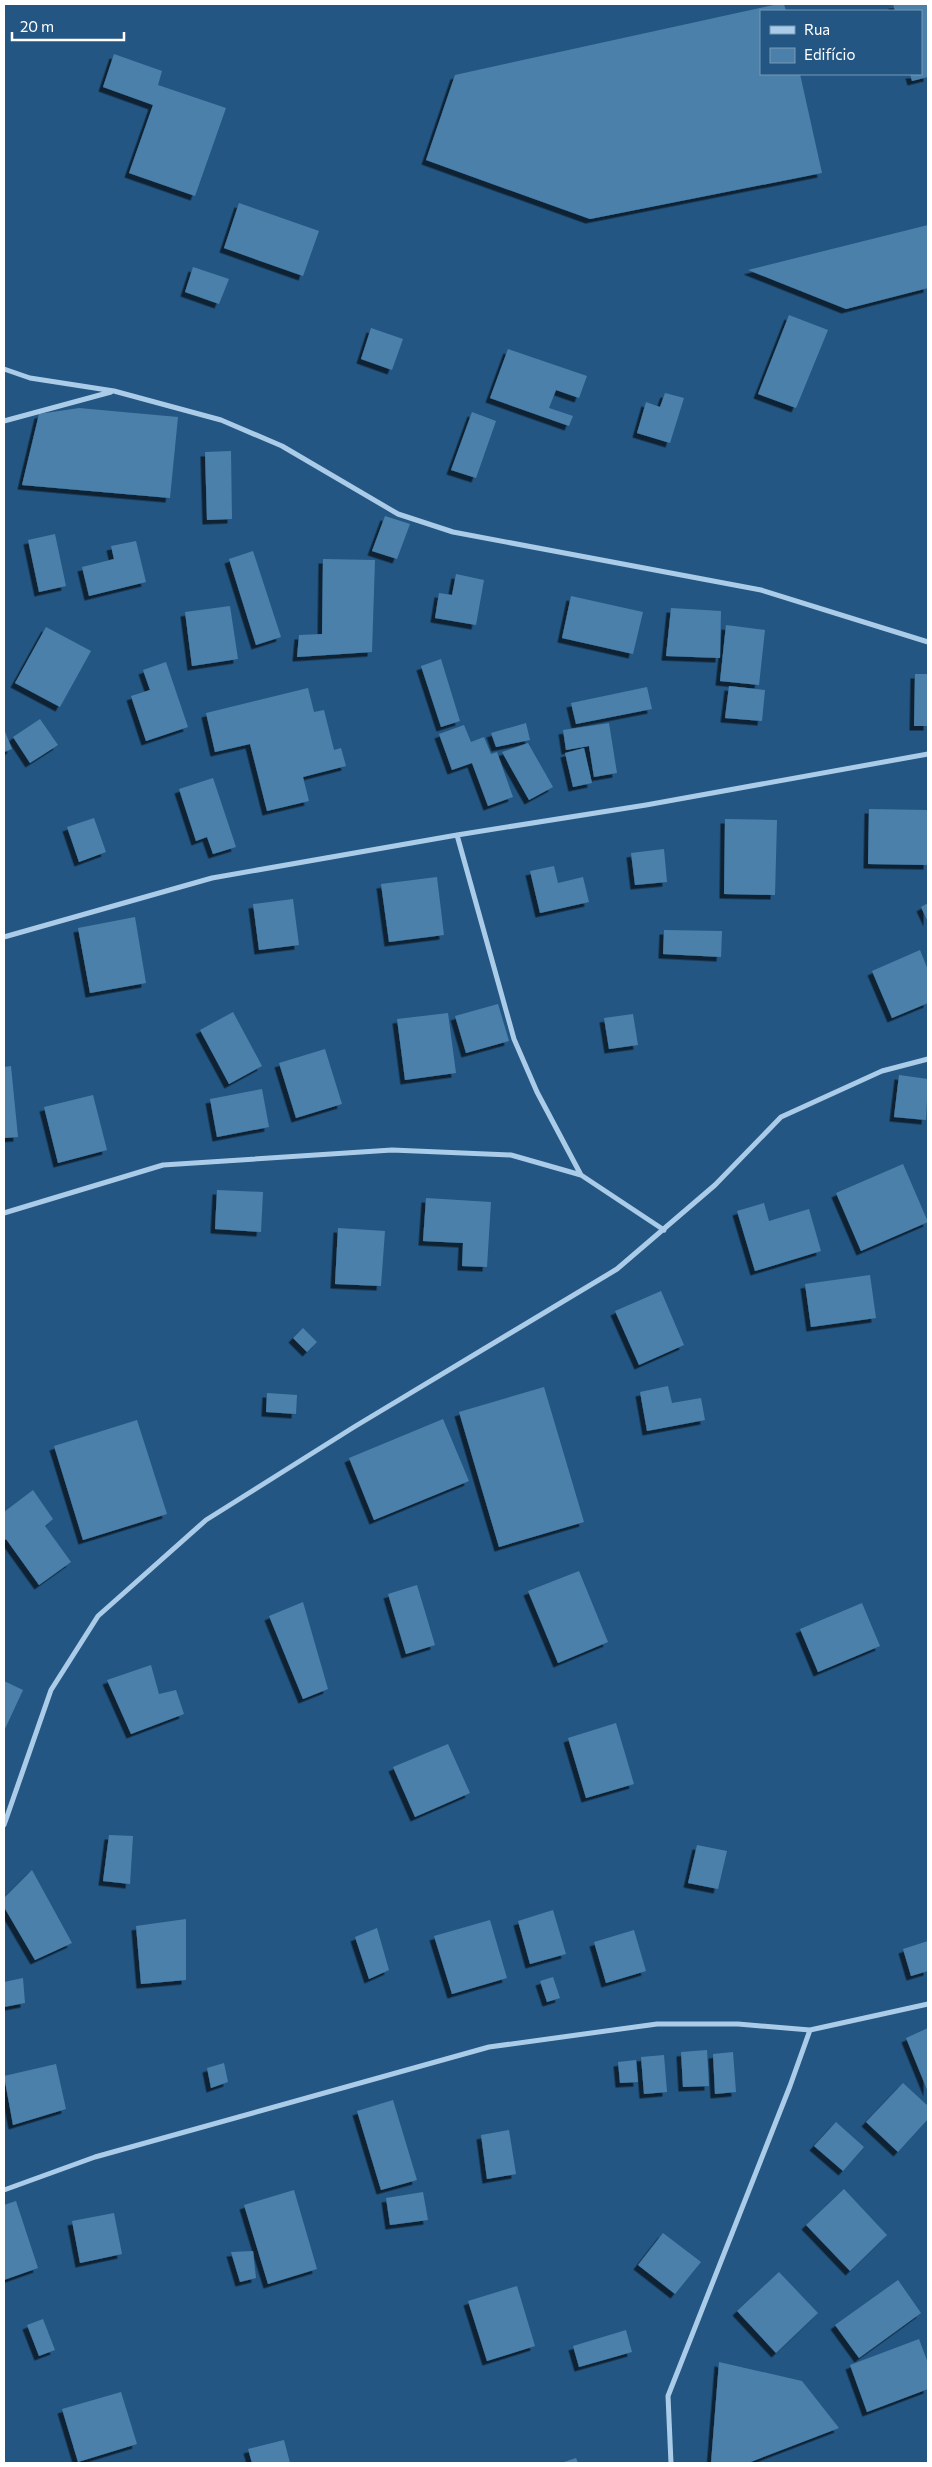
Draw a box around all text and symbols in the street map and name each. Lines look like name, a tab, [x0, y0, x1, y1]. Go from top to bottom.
scale bar	[12, 10, 125, 42]
legend	[760, 10, 922, 75]
text: 20 m	[20, 17, 54, 35]
text: Rua	[804, 20, 830, 38]
text: Edifício	[804, 45, 855, 63]

